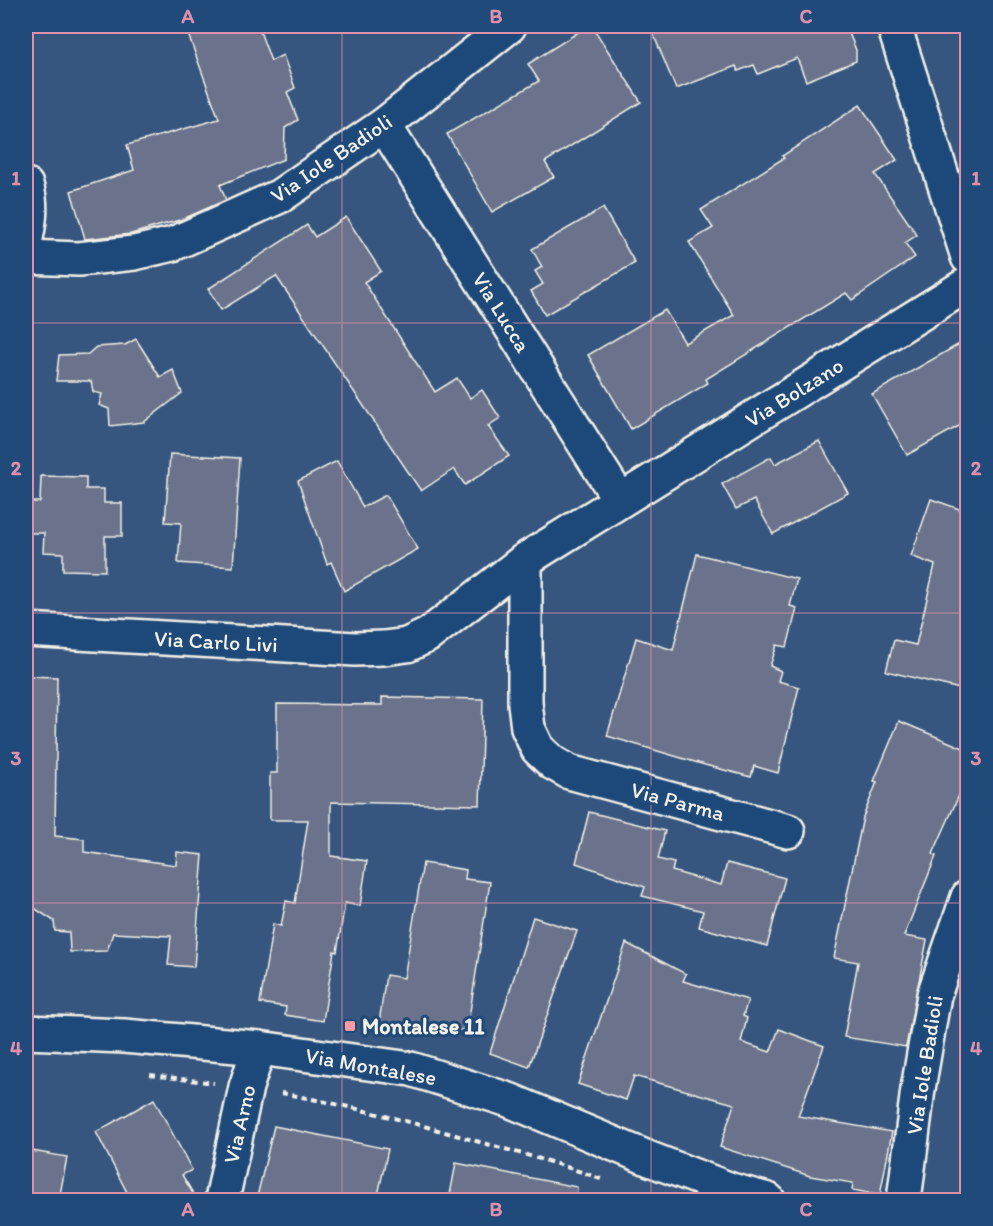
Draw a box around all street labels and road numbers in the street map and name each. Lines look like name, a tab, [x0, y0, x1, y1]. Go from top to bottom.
street label: Via Iole Badioli	[265, 108, 397, 209]
street label: Via Lucca	[466, 267, 537, 358]
street label: Via Bolzano	[740, 352, 848, 433]
street label: Via Carlo Livi	[154, 625, 278, 658]
street label: Via Parma	[628, 776, 728, 827]
street label: Via Iole Badioli	[900, 993, 949, 1137]
street label: Via Montalese	[303, 1042, 439, 1091]
street label: Via Arno	[217, 1082, 262, 1166]

